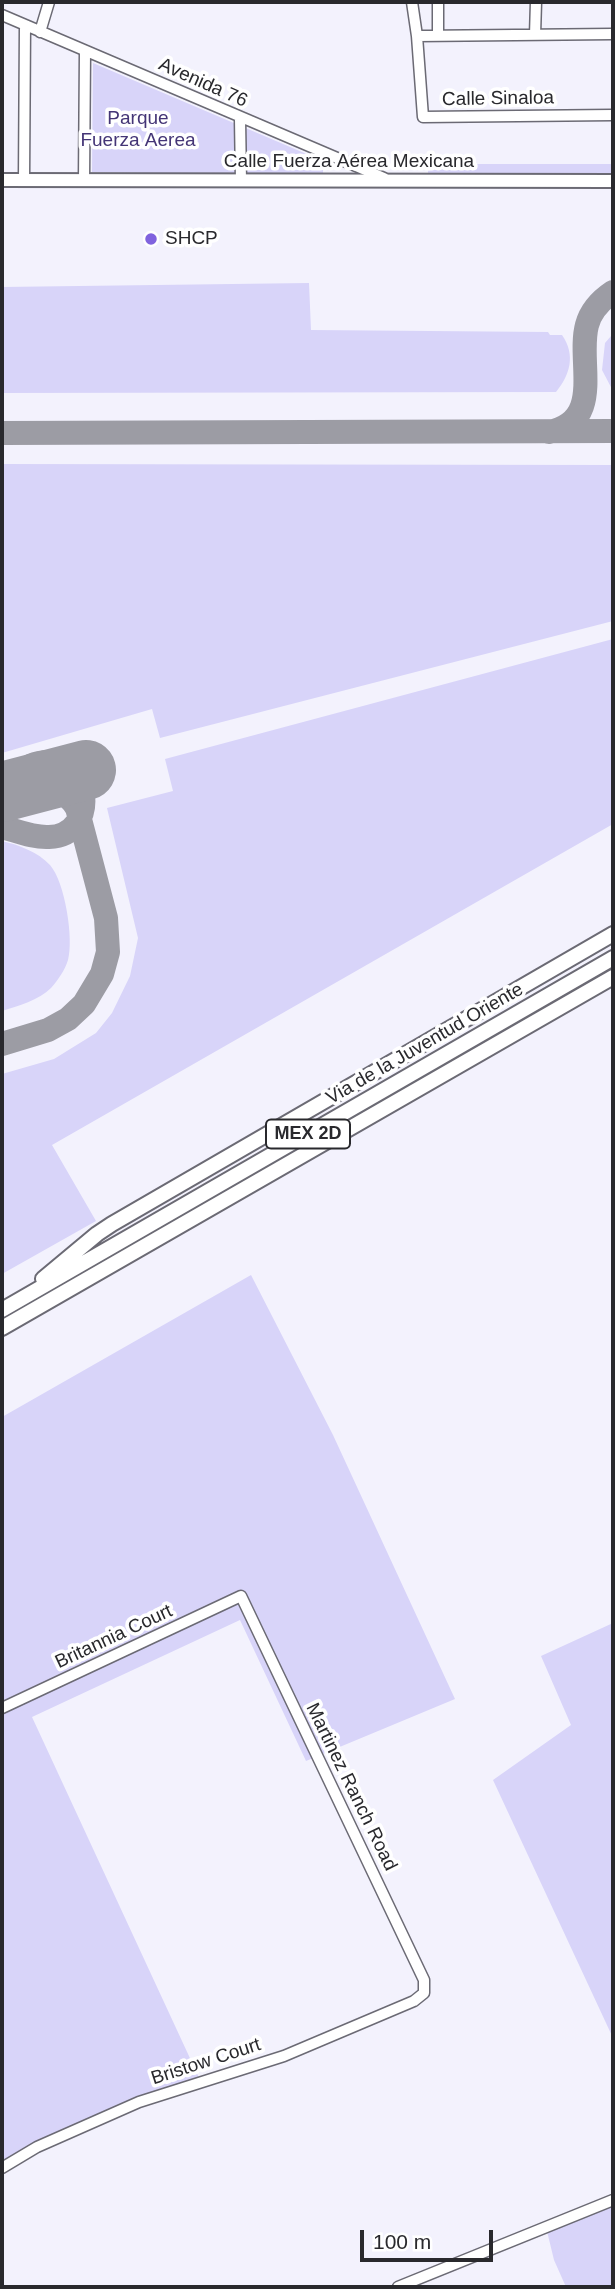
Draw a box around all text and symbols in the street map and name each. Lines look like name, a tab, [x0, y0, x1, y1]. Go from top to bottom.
street label: Avenida 76	[155, 53, 251, 113]
street label: Calle Sinaloa	[442, 87, 554, 111]
park label: Parque Fuerza Aerea	[80, 108, 196, 152]
street label: Calle Fuerza Aérea Mexicana	[224, 151, 474, 173]
place label: SHCP	[165, 228, 218, 250]
marker: SHCP	[143, 231, 159, 247]
street label: Via de la Juventud Oriente	[322, 978, 528, 1110]
road number: MEX 2D	[266, 1120, 350, 1148]
street label: Britannia Court	[52, 1600, 176, 1674]
street label: Martinez Ranch Road	[300, 1699, 402, 1875]
street label: Bristow Court	[148, 2034, 264, 2090]
scale bar	[363, 2216, 496, 2260]
text: 100 m	[373, 2230, 431, 2253]

